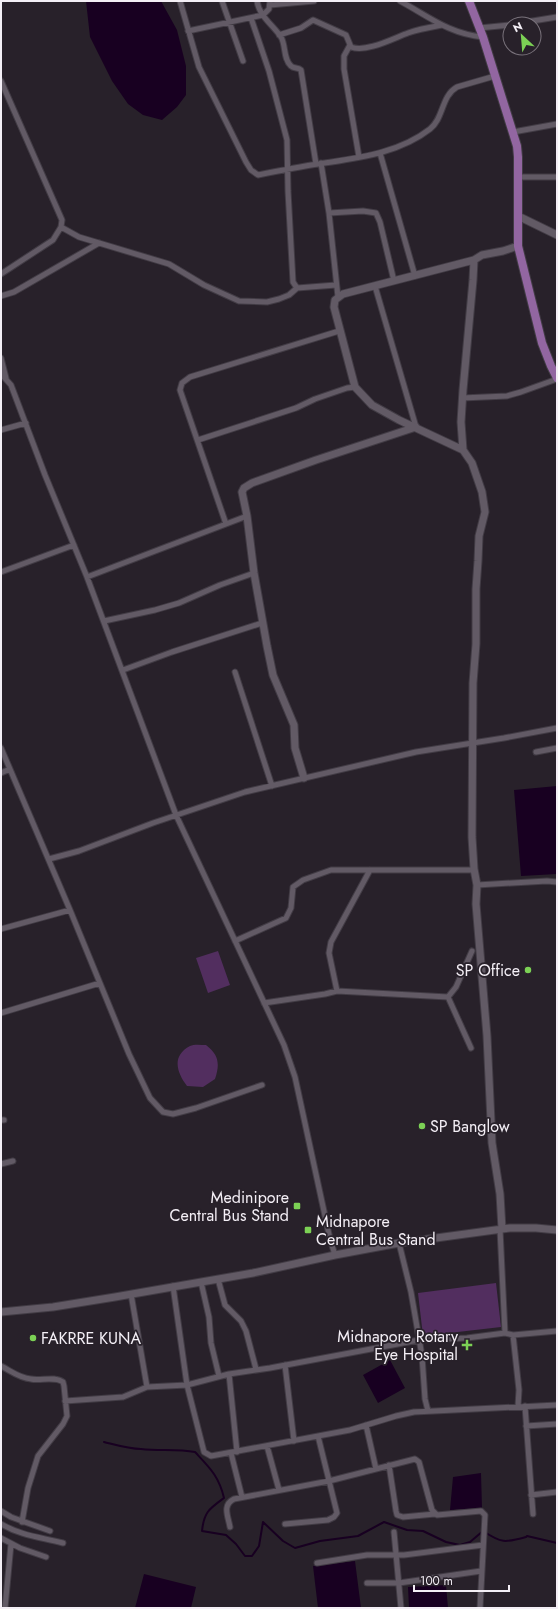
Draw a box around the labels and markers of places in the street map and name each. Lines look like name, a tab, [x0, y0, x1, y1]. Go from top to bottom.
place label: SP Office	[456, 959, 520, 982]
marker: SP Office	[523, 965, 533, 975]
place label: SP Banglow	[430, 1115, 510, 1138]
marker: SP Banglow	[417, 1121, 427, 1131]
place label: Medinipore Central Bus Stand	[169, 1186, 289, 1227]
marker: Medinipore Central Bus Stand	[292, 1201, 302, 1211]
place label: Midnapore Central Bus Stand	[316, 1210, 436, 1251]
marker: Midnapore Central Bus Stand	[303, 1225, 313, 1235]
place label: Midnapore Rotary Eye Hospital	[337, 1325, 459, 1366]
place label: FAKRRE KUNA	[41, 1327, 141, 1350]
marker: FAKRRE KUNA	[28, 1333, 38, 1343]
marker: Midnapore Rotary Eye Hospital	[461, 1339, 473, 1351]

